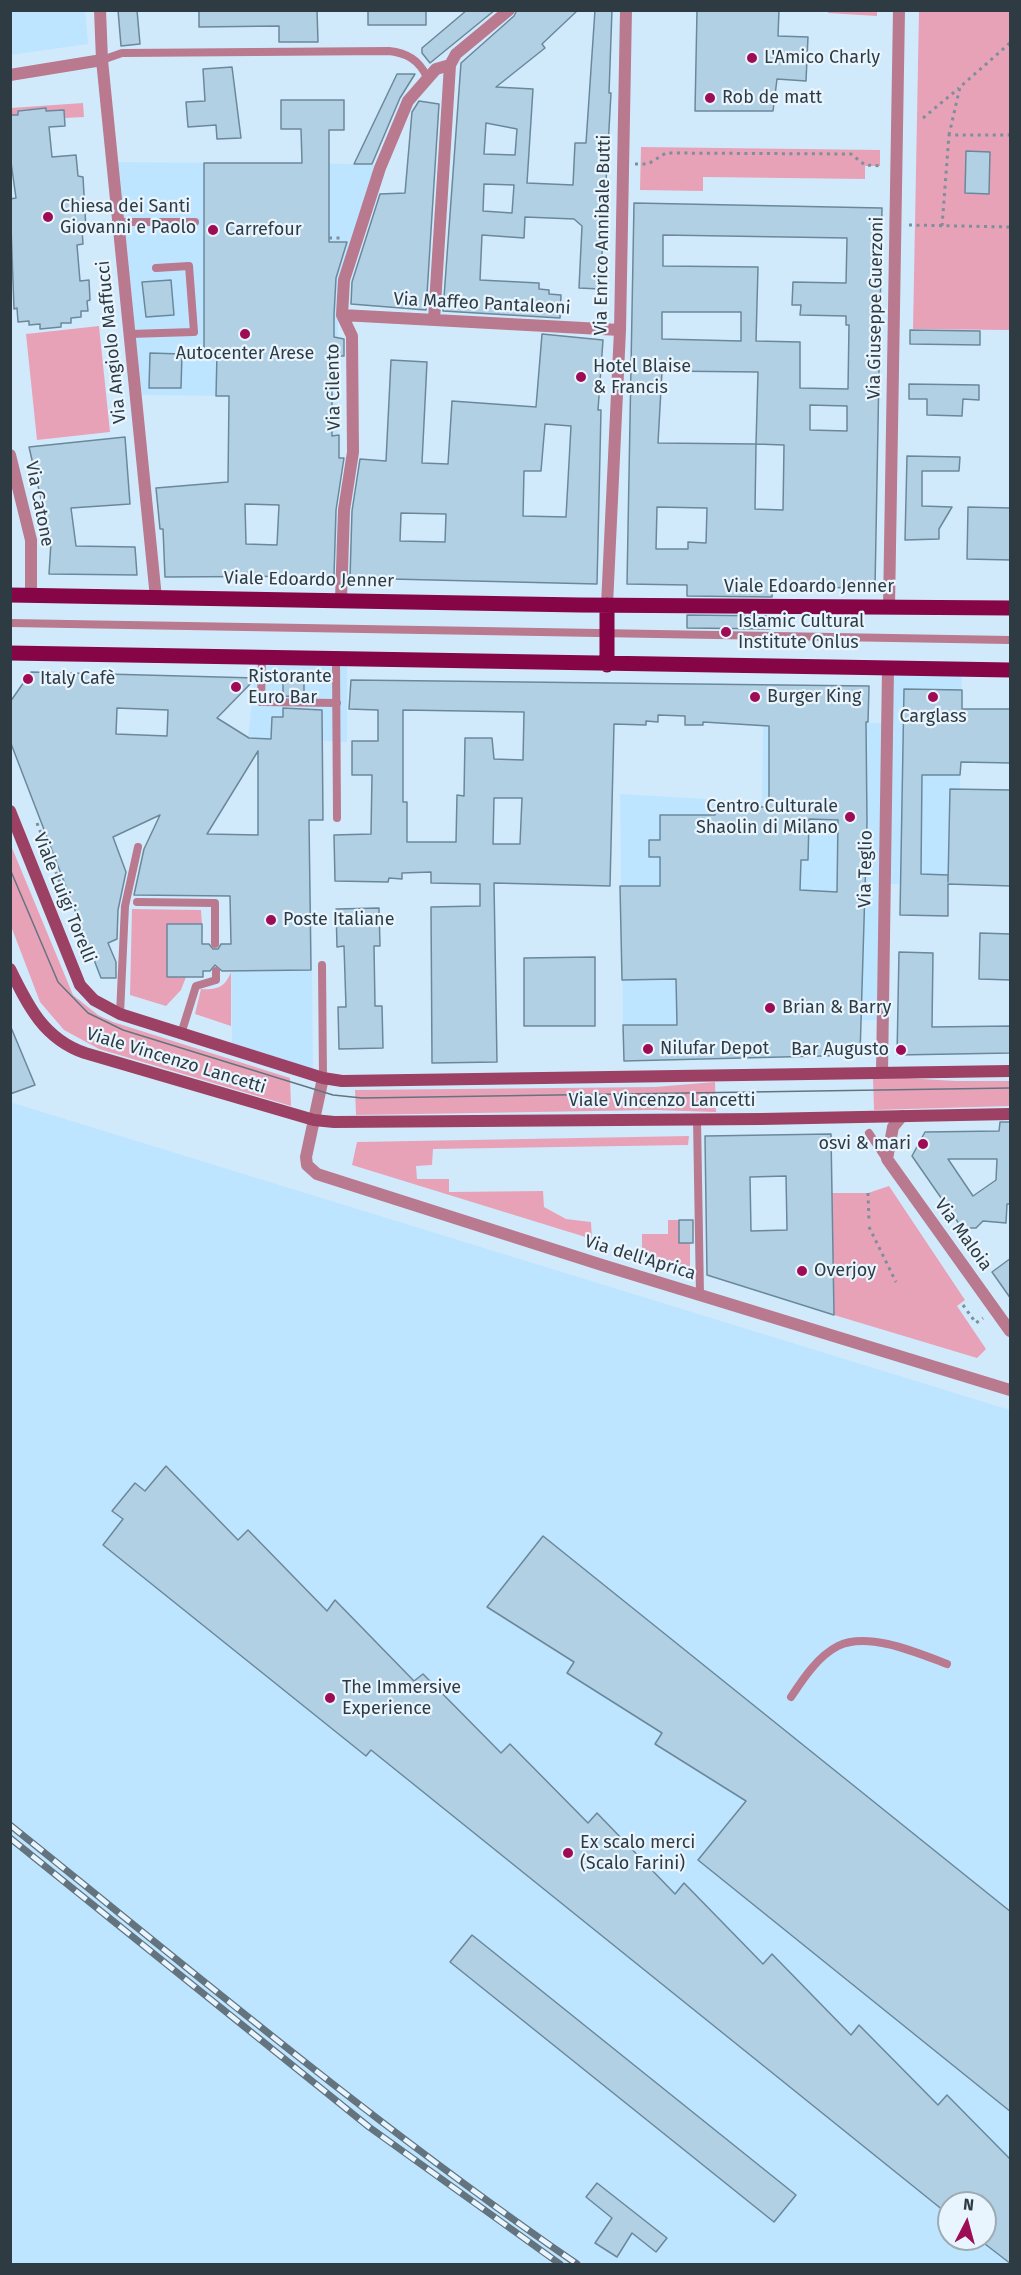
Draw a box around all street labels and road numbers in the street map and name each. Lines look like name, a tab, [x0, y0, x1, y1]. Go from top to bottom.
street label: Via Enrico Annibale Butti	[590, 134, 616, 336]
street label: Via Giuseppe Guerzoni	[864, 216, 888, 400]
street label: Via Angiolo Maffucci	[93, 259, 131, 425]
street label: Via Maffeo Pantaleoni	[393, 289, 571, 319]
street label: Via Cilento	[322, 343, 346, 431]
street label: Via Catone	[20, 460, 58, 548]
street label: Viale Edoardo Jenner	[224, 568, 394, 592]
street label: Viale Edoardo Jenner	[724, 576, 894, 598]
street label: Viale Luigi Torelli	[28, 830, 100, 966]
street label: Via Teglio	[855, 830, 877, 908]
street label: Viale Vincenzo Lancetti	[83, 1023, 269, 1099]
street label: Viale Vincenzo Lancetti	[569, 1090, 755, 1112]
street label: Via Maloia	[930, 1195, 996, 1275]
street label: Via dell'Aprica	[582, 1231, 698, 1285]

